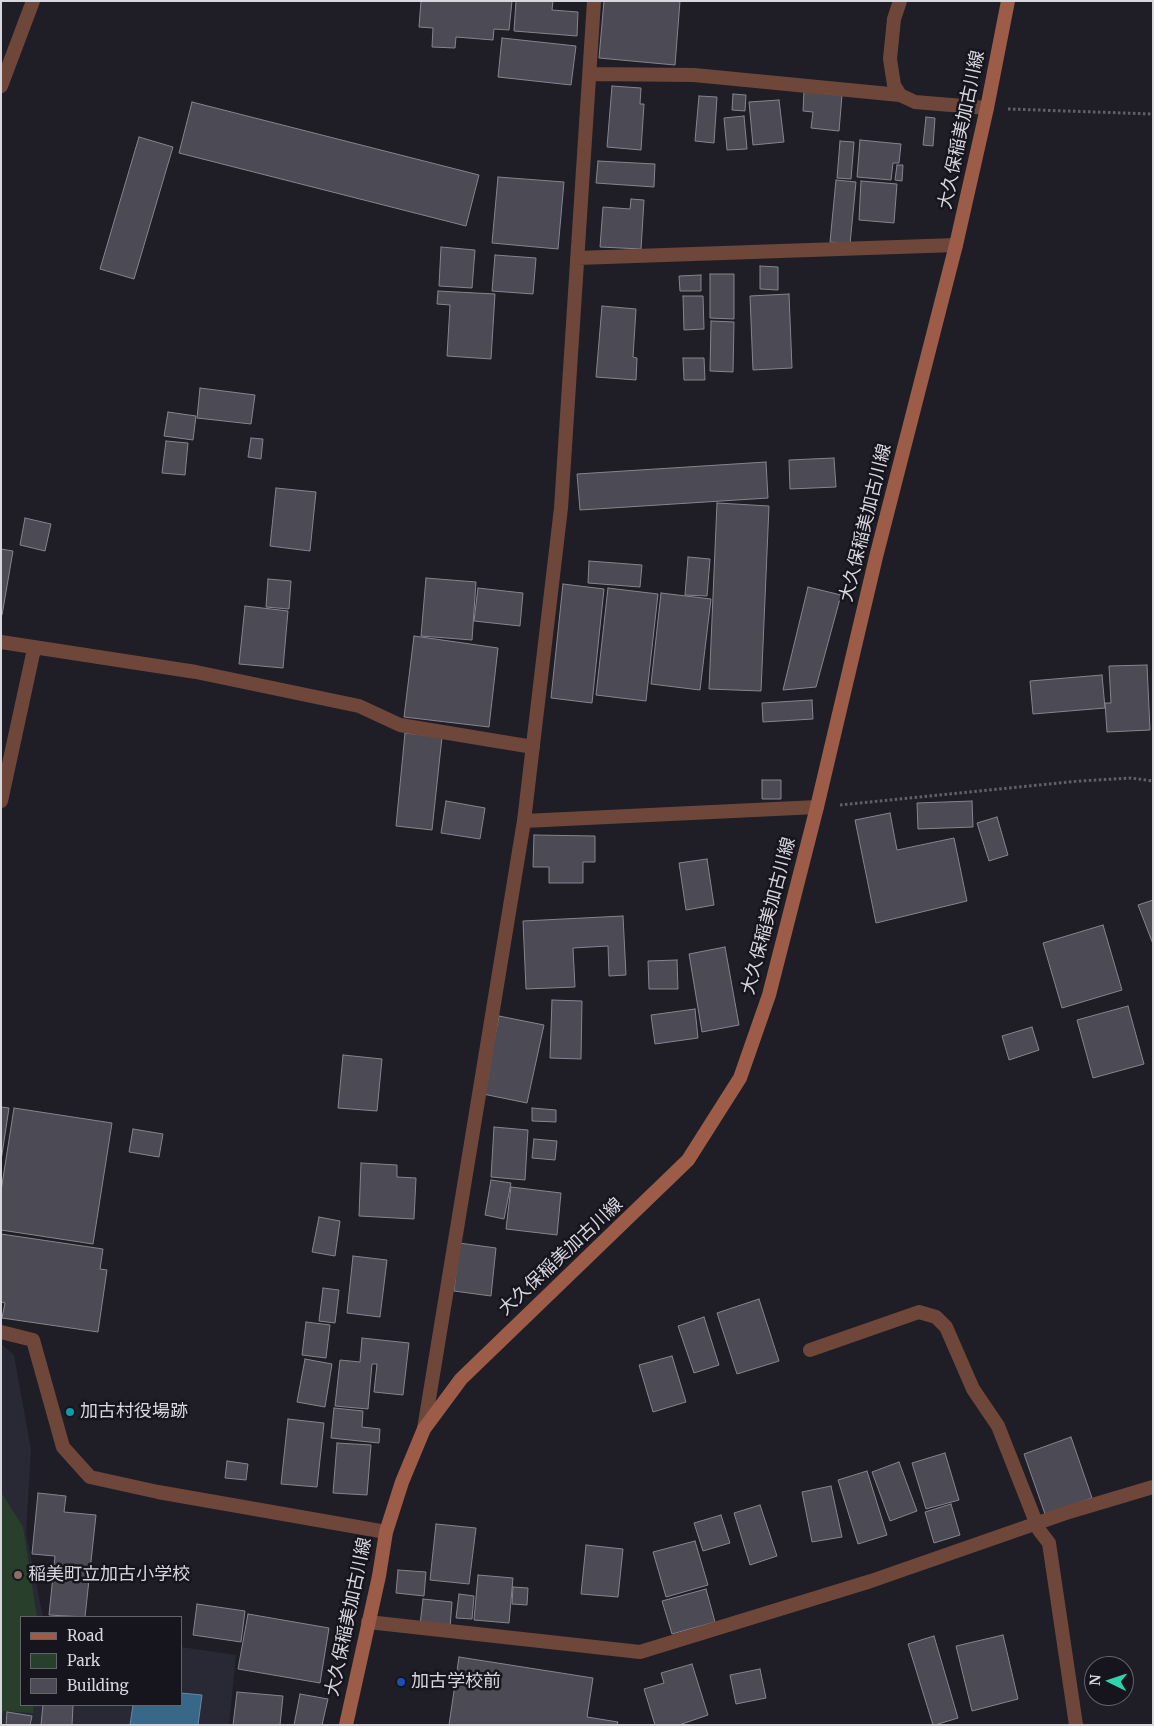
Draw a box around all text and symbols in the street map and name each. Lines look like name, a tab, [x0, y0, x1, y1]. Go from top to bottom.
street label: 大久保稲美加古川線	[935, 49, 989, 211]
street label: 大久保稲美加古川線	[836, 442, 896, 604]
street label: 大久保稲美加古川線	[738, 835, 800, 997]
street label: 大久保稲美加古川線	[494, 1194, 628, 1320]
place label: 加古村役場跡	[80, 1401, 188, 1423]
marker: 加古村役場跡	[64, 1406, 76, 1418]
street label: 大久保稲美加古川線	[322, 1536, 376, 1698]
place label: 稲美町立加古小学校	[28, 1564, 190, 1586]
marker: 稲美町立加古小学校	[12, 1569, 24, 1581]
legend	[20, 1616, 182, 1706]
text: Road	[67, 1626, 103, 1645]
text: Park	[67, 1651, 100, 1670]
north arrow	[1084, 1656, 1134, 1706]
place label: 加古学校前	[411, 1671, 501, 1693]
text: N	[1086, 1674, 1104, 1686]
text: Building	[67, 1676, 129, 1695]
marker: 加古学校前	[395, 1676, 407, 1688]

